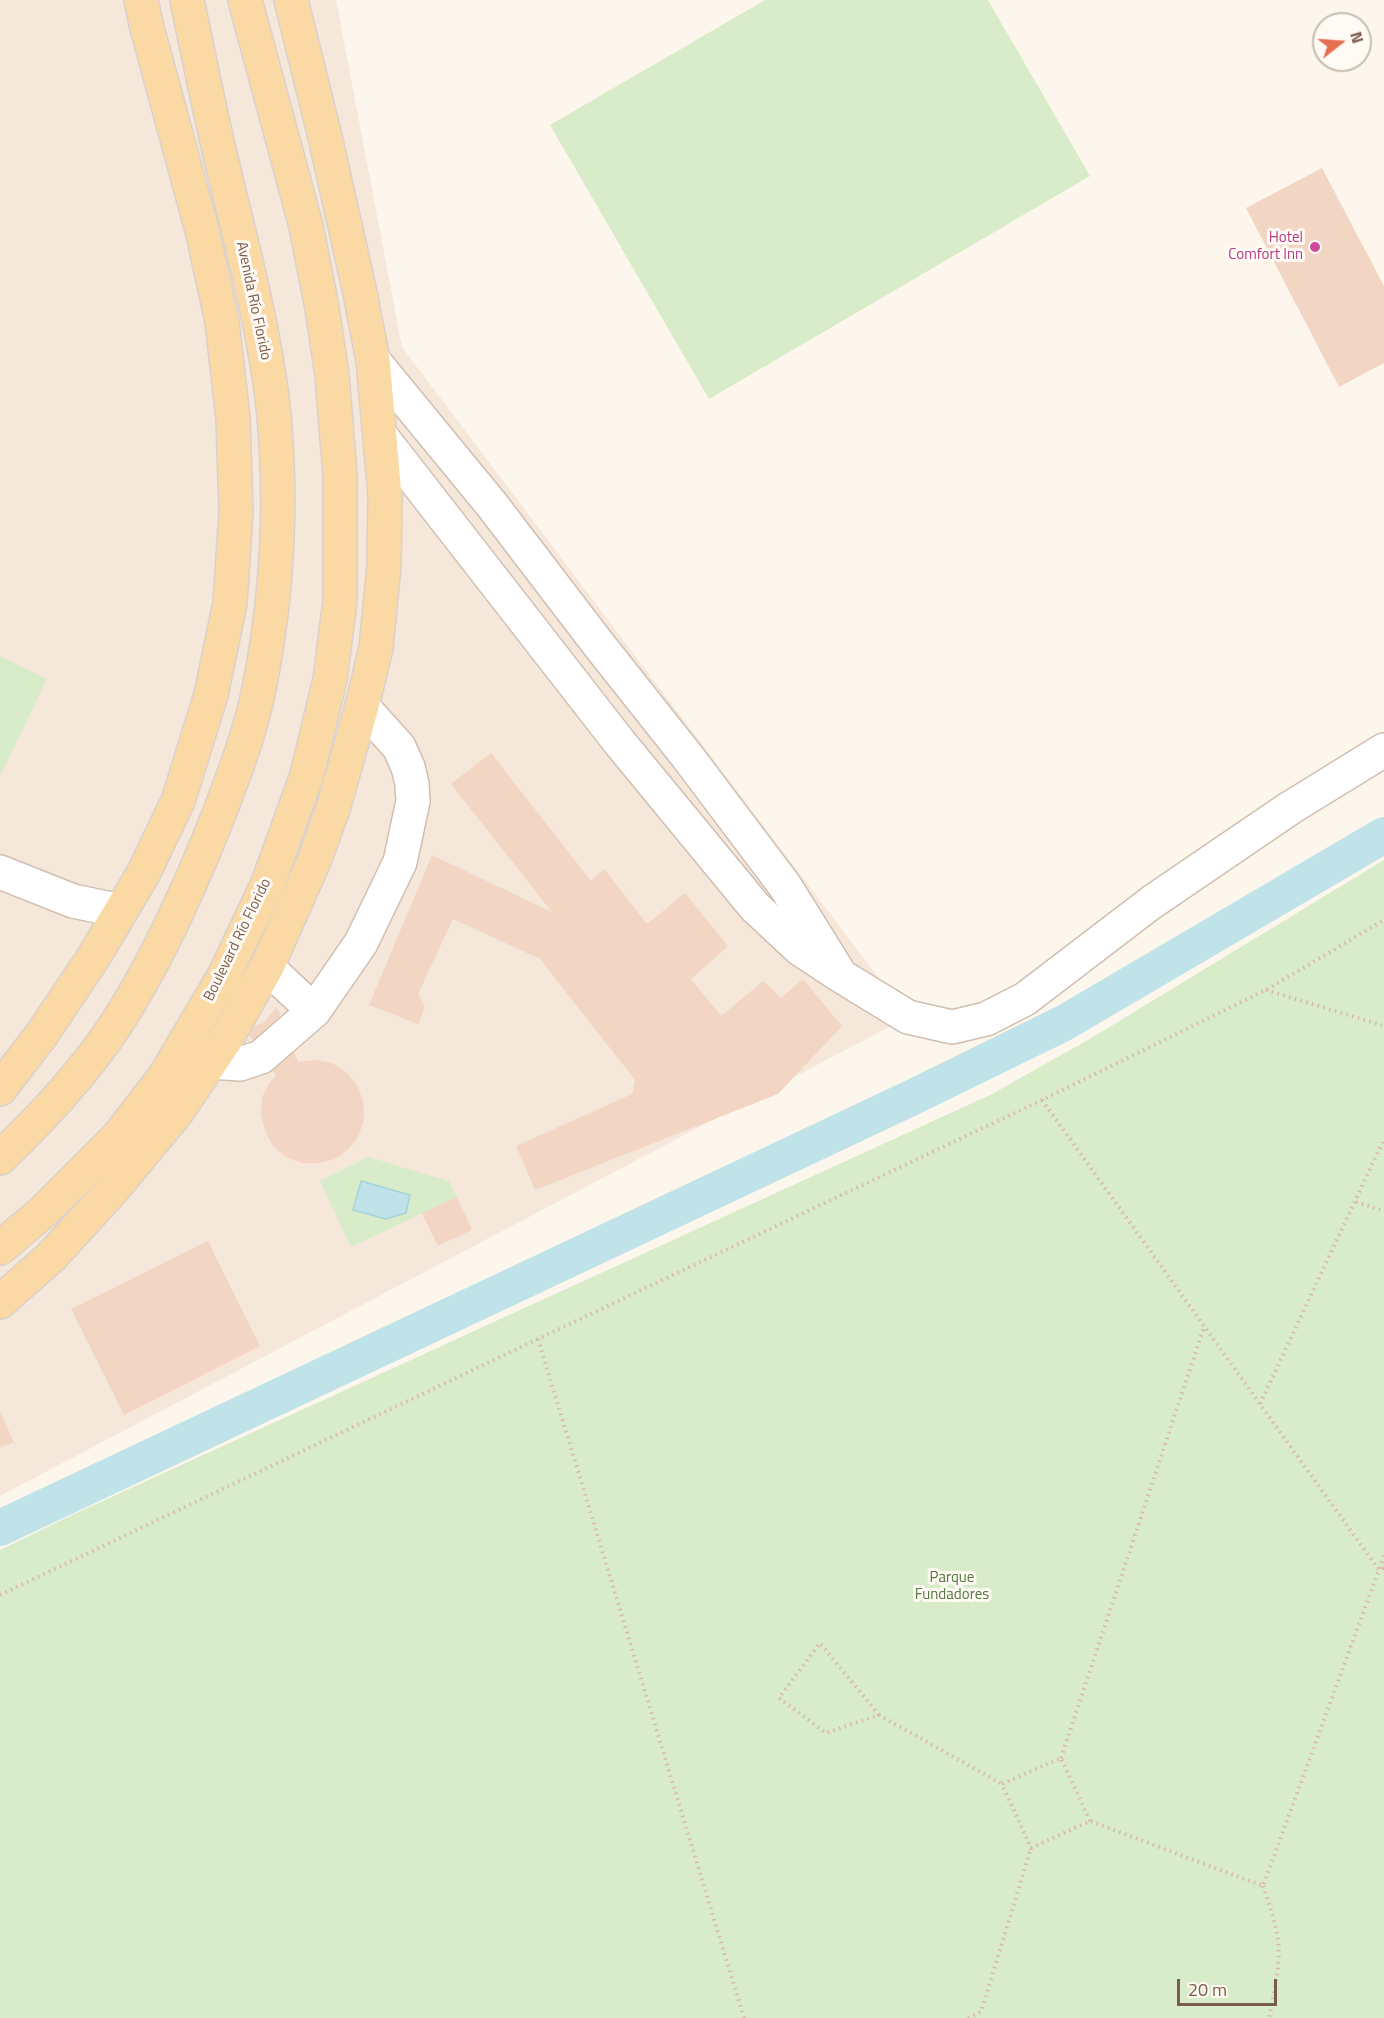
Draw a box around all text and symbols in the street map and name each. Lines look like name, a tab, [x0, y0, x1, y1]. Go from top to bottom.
north arrow	[1312, 12, 1372, 72]
text: N	[1344, 29, 1370, 46]
place label: Hotel Comfort Inn	[1228, 229, 1303, 264]
street label: Avenida Río Florido	[232, 240, 274, 362]
marker: Hotel Comfort Inn	[1308, 240, 1322, 254]
street label: Boulevard Río Florido	[200, 876, 276, 1004]
park label: Parque Fundadores	[915, 1569, 989, 1604]
scale bar	[1180, 1967, 1280, 2005]
text: 20 m	[1188, 1976, 1227, 2003]

